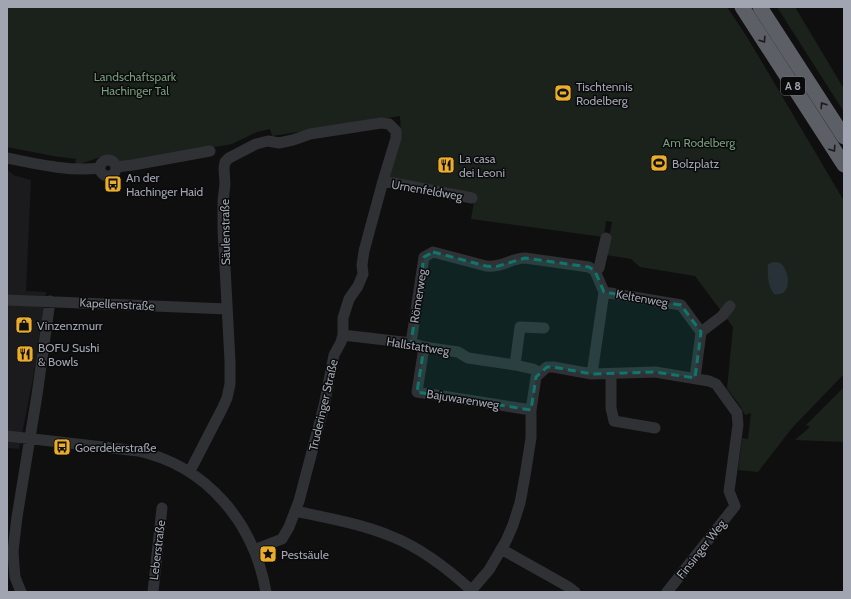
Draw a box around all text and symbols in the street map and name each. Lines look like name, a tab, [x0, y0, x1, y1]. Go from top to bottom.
one-way arrow	[758, 36, 766, 43]
park label: Landschaftspark Hachinger Tal	[94, 69, 177, 98]
road number: A 8	[781, 77, 805, 95]
place label: Tischtennis Rodelberg	[576, 79, 633, 108]
sports icon: Tischtennis Rodelberg	[553, 83, 573, 103]
one-way arrow	[821, 102, 828, 109]
park label: Am Rodelberg	[663, 135, 736, 150]
one-way arrow	[829, 145, 836, 152]
place label: La casa dei Leoni	[459, 151, 505, 180]
sports icon: Bolzplatz	[649, 153, 669, 173]
restaurant icon: La casa dei Leoni	[436, 155, 456, 175]
place label: Bolzplatz	[672, 156, 719, 171]
place label: An der Hachinger Haid	[126, 170, 203, 199]
bus stop icon: An der Hachinger Haid	[103, 174, 123, 194]
street label: Urnenfeldweg	[390, 176, 465, 204]
street label: Säulenstraße	[217, 199, 233, 265]
street label: Römerweg	[406, 267, 430, 324]
street label: Keltenweg	[615, 286, 670, 310]
street label: Kapellenstraße	[79, 295, 155, 313]
shop icon: Vinzenzmurr	[14, 315, 34, 335]
place label: Vinzenzmurr	[37, 318, 103, 333]
street label: Hallstattweg	[386, 334, 451, 359]
place label: BOFU Sushi & Bowls	[38, 340, 99, 369]
restaurant icon: BOFU Sushi & Bowls	[15, 344, 35, 364]
street label: Truderinger Straße	[305, 358, 341, 452]
street label: Bajuwarenweg	[426, 386, 501, 412]
bus stop icon: Goerdelerstraße	[52, 437, 72, 457]
place label: Goerdelerstraße	[75, 440, 156, 455]
street label: Finsinger Weg	[673, 515, 729, 582]
street label: Leberstraße	[146, 519, 168, 581]
place icon: Pestsäule	[258, 544, 278, 564]
place label: Pestsäule	[281, 547, 329, 562]

